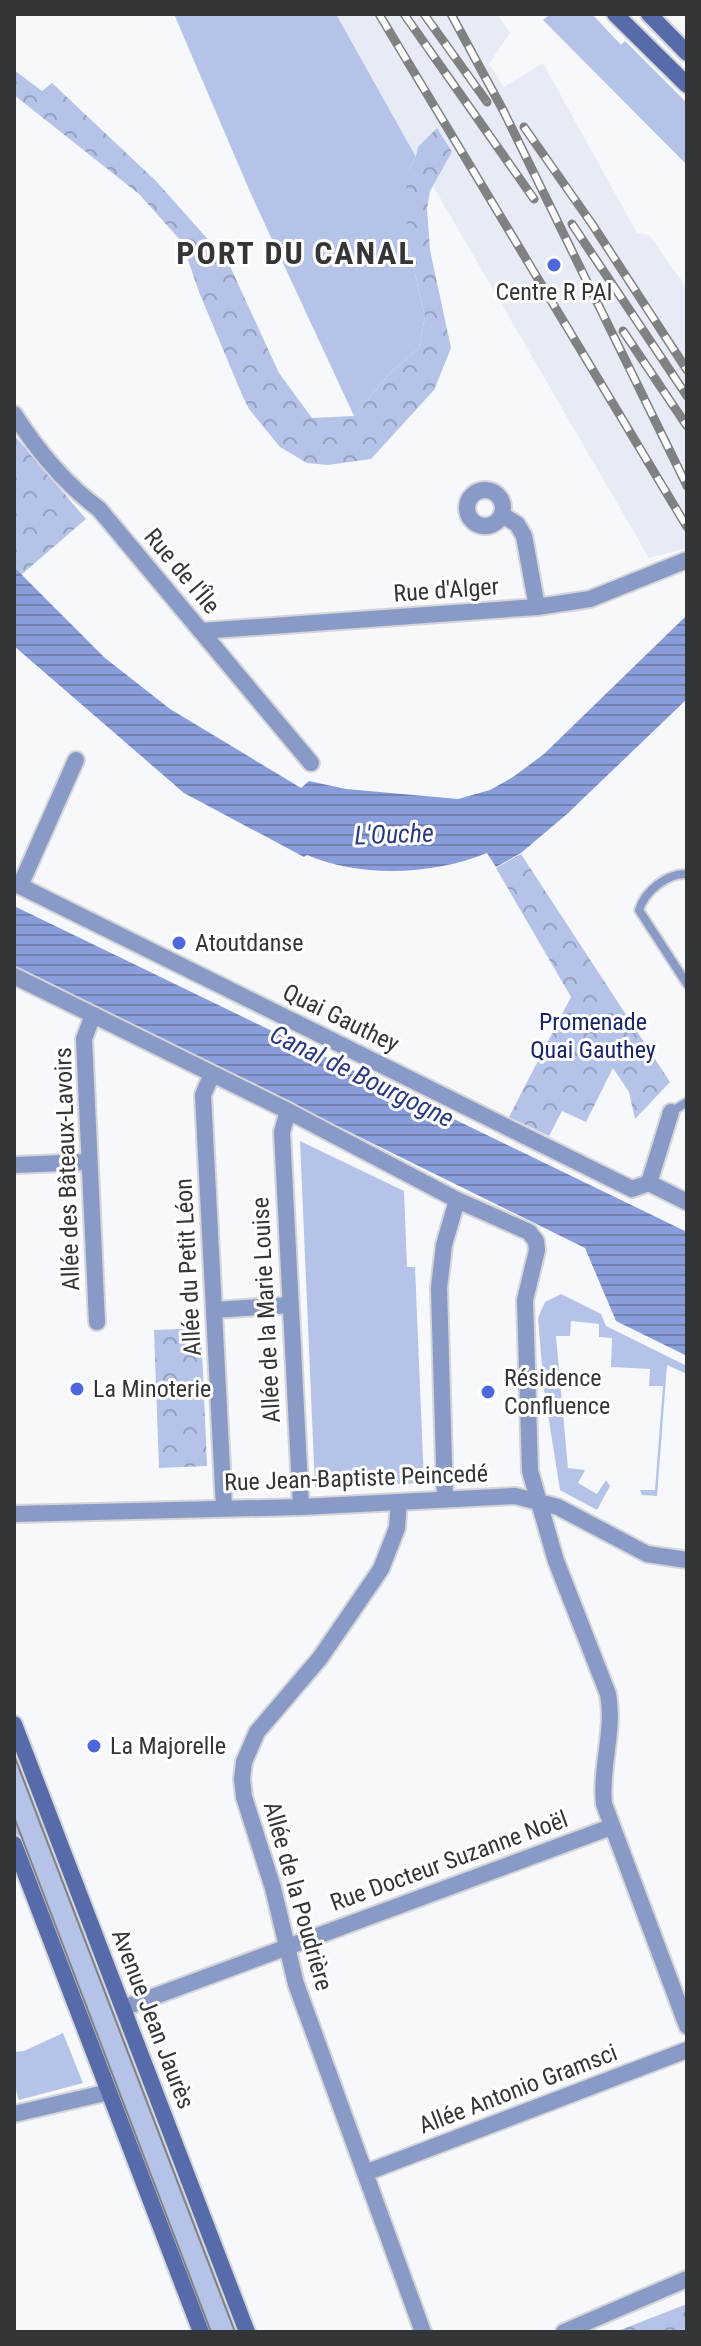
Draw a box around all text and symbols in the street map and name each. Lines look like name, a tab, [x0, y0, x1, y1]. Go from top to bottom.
district label: PORT DU CANAL	[176, 234, 416, 272]
marker: Centre R PAI	[545, 256, 563, 274]
place label: Centre R PAI	[495, 278, 613, 306]
street label: Rue de l'Île	[138, 523, 226, 619]
street label: Rue d'Alger	[392, 572, 500, 608]
water label: L'Ouche	[354, 818, 434, 850]
place label: Atoutdanse	[195, 929, 303, 957]
marker: Atoutdanse	[170, 934, 188, 952]
street label: Quai Gauthey	[278, 978, 404, 1058]
park label: Promenade Quai Gauthey	[530, 1008, 656, 1064]
water label: Canal de Bourgogne	[265, 1019, 459, 1133]
street label: Allée des Bâteaux-Lavoirs	[49, 1047, 85, 1291]
street label: Allée du Petit Léon	[169, 1177, 207, 1357]
street label: Allée de la Marie Louise	[246, 1196, 286, 1424]
place label: Résidence Confluence	[504, 1364, 610, 1420]
place label: La Minoterie	[93, 1375, 211, 1403]
marker: La Minoterie	[68, 1380, 86, 1398]
marker: Résidence Confluence	[479, 1383, 497, 1401]
street label: Rue Jean-Baptiste Peincedé	[224, 1459, 488, 1497]
place label: La Majorelle	[110, 1732, 226, 1760]
marker: La Majorelle	[85, 1737, 103, 1755]
street label: Allée de la Poudrière	[258, 1798, 338, 1994]
street label: Rue Docteur Suzanne Noël	[327, 1805, 571, 1917]
street label: Avenue Jean Jaurès	[106, 1925, 200, 2113]
street label: Allée Antonio Gramsci	[415, 2038, 621, 2140]

